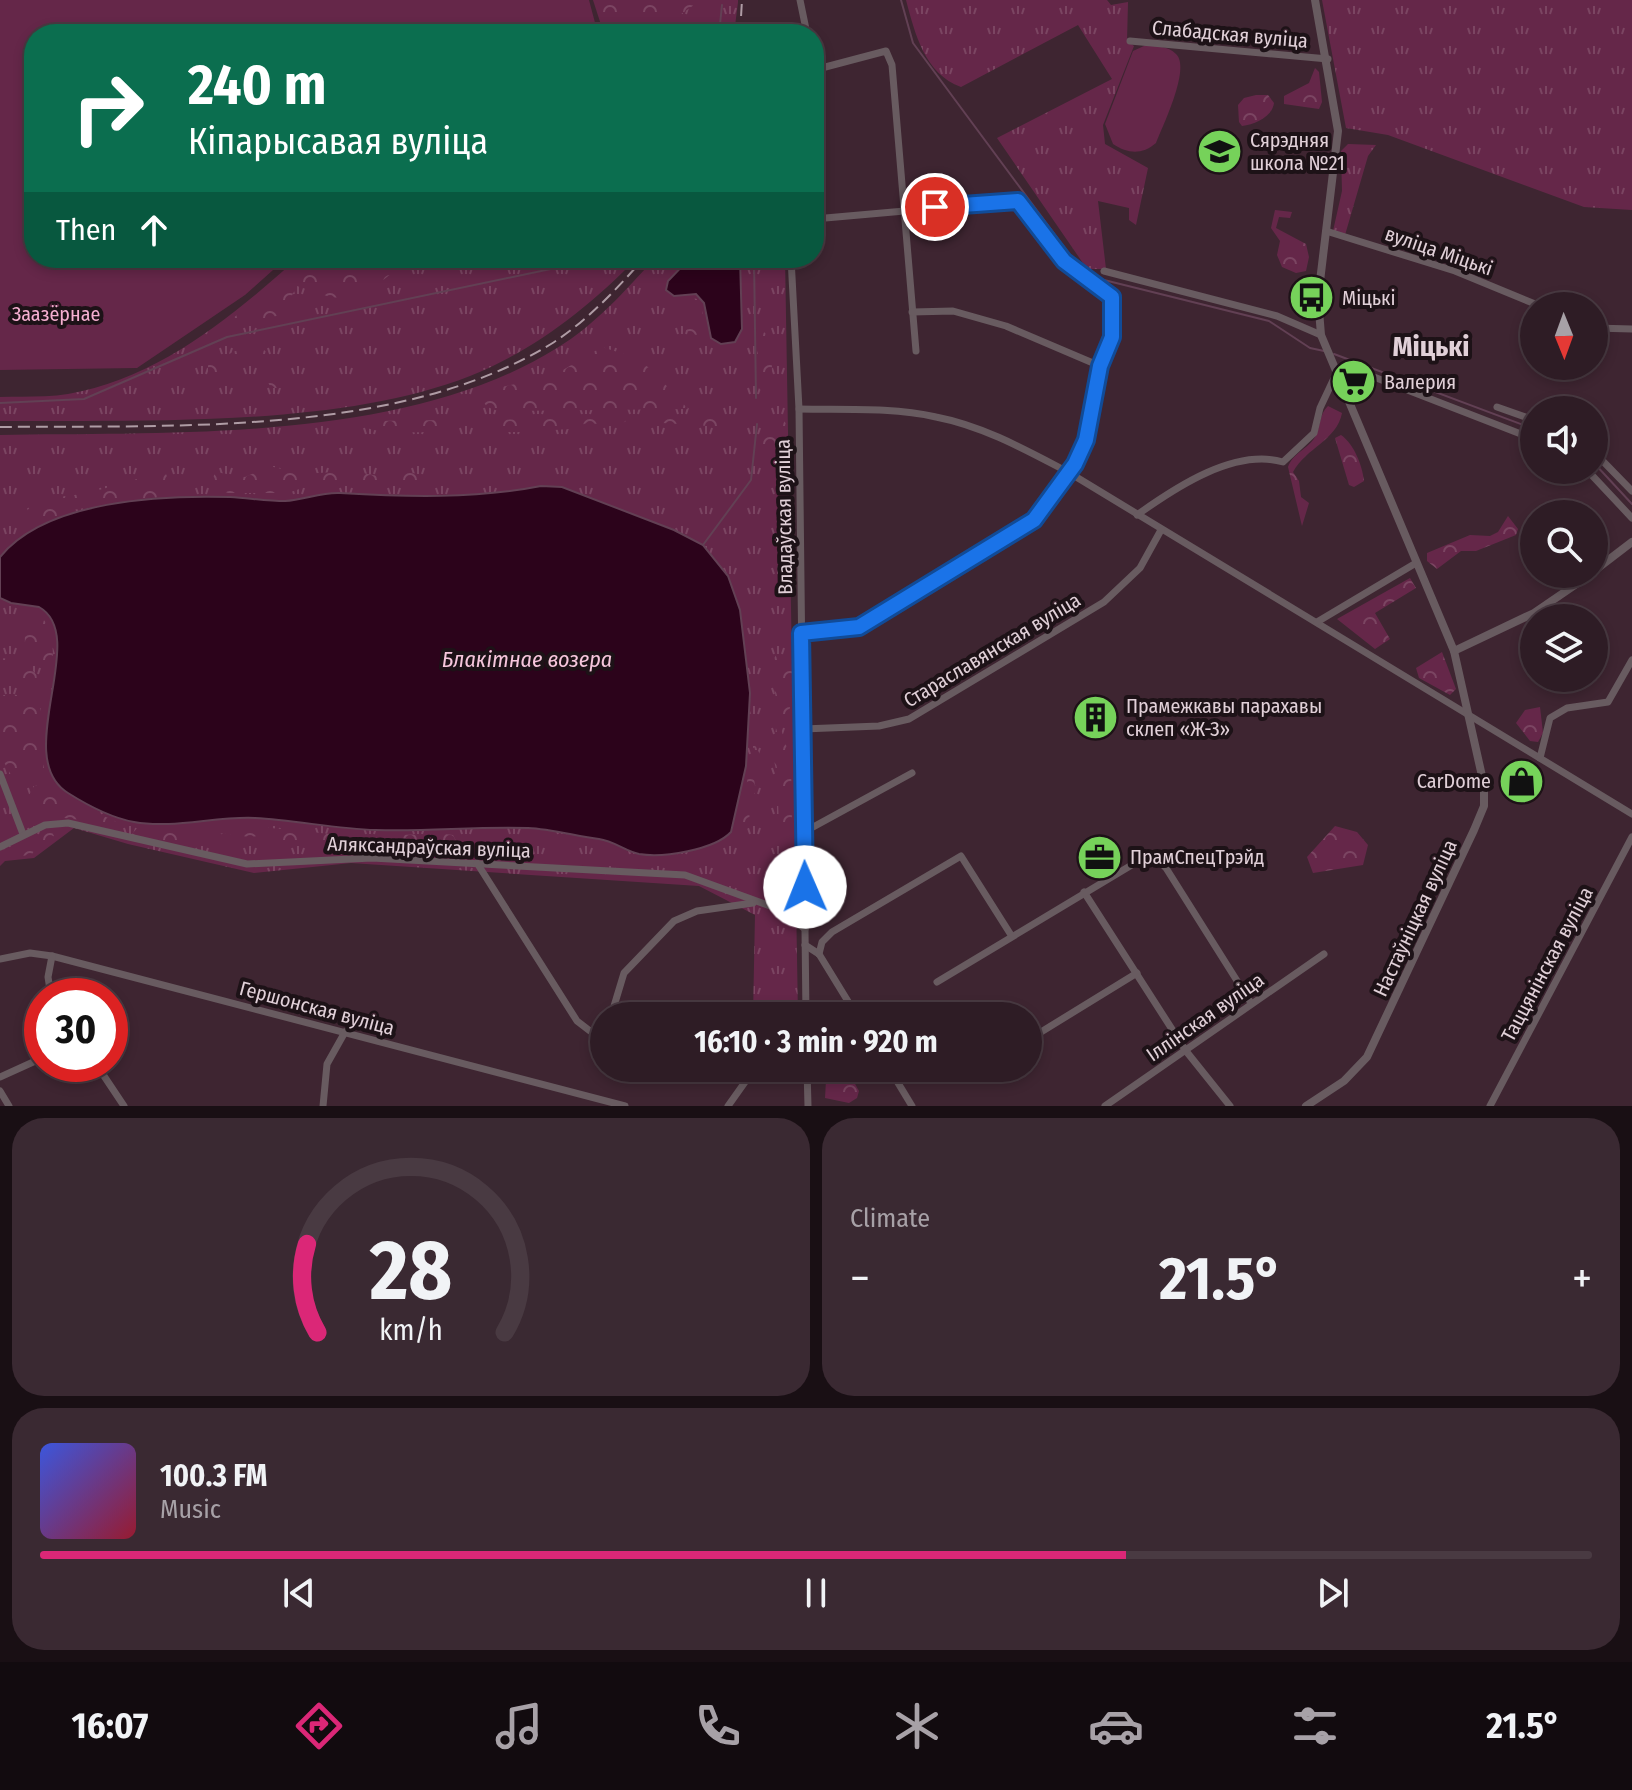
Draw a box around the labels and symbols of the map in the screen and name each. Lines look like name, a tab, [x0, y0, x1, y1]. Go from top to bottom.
street label: Слабадская вуліца	[1151, 15, 1309, 53]
school or university icon: Сярэдняя школа №21	[1195, 127, 1243, 175]
place label: Сярэдняя школа №21	[1250, 128, 1345, 175]
pin	[901, 173, 969, 241]
street label: вуліца Міцькі	[1382, 221, 1496, 281]
bus stop icon: Міцькі	[1287, 274, 1335, 322]
place label: Міцькі	[1342, 286, 1396, 310]
north arrow	[1520, 292, 1608, 380]
park label: Заазёрнае	[12, 302, 100, 326]
district label: Міцькі	[1392, 330, 1470, 363]
supermarket icon: Валерия	[1329, 358, 1377, 406]
place label: Валерия	[1384, 370, 1456, 394]
street label: Владаўская вуліца	[771, 439, 797, 595]
street label: Стараславянская вуліца	[899, 588, 1085, 712]
water label: Блакітнае возера	[442, 646, 612, 673]
building icon: Прамежкавы парахавы склеп «Ж-З»	[1071, 694, 1119, 742]
place label: Прамежкавы парахавы склеп «Ж-З»	[1126, 694, 1322, 741]
shop icon: CarDome	[1498, 757, 1546, 805]
place label: CarDome	[1417, 769, 1491, 793]
street label: Аляксандраўская вуліца	[327, 831, 531, 863]
office icon: ПрамСпецТрэйд	[1075, 833, 1123, 881]
street label: Настаўніцкая вуліца	[1368, 836, 1462, 1000]
position arrow	[763, 845, 847, 929]
place label: ПрамСпецТрэйд	[1130, 845, 1264, 869]
street label: Таццянінская вуліца	[1496, 883, 1598, 1045]
street label: Іллінская вуліца	[1142, 968, 1268, 1066]
street label: Гершонская вуліца	[237, 976, 397, 1040]
speed limit sign: 30	[24, 978, 128, 1082]

